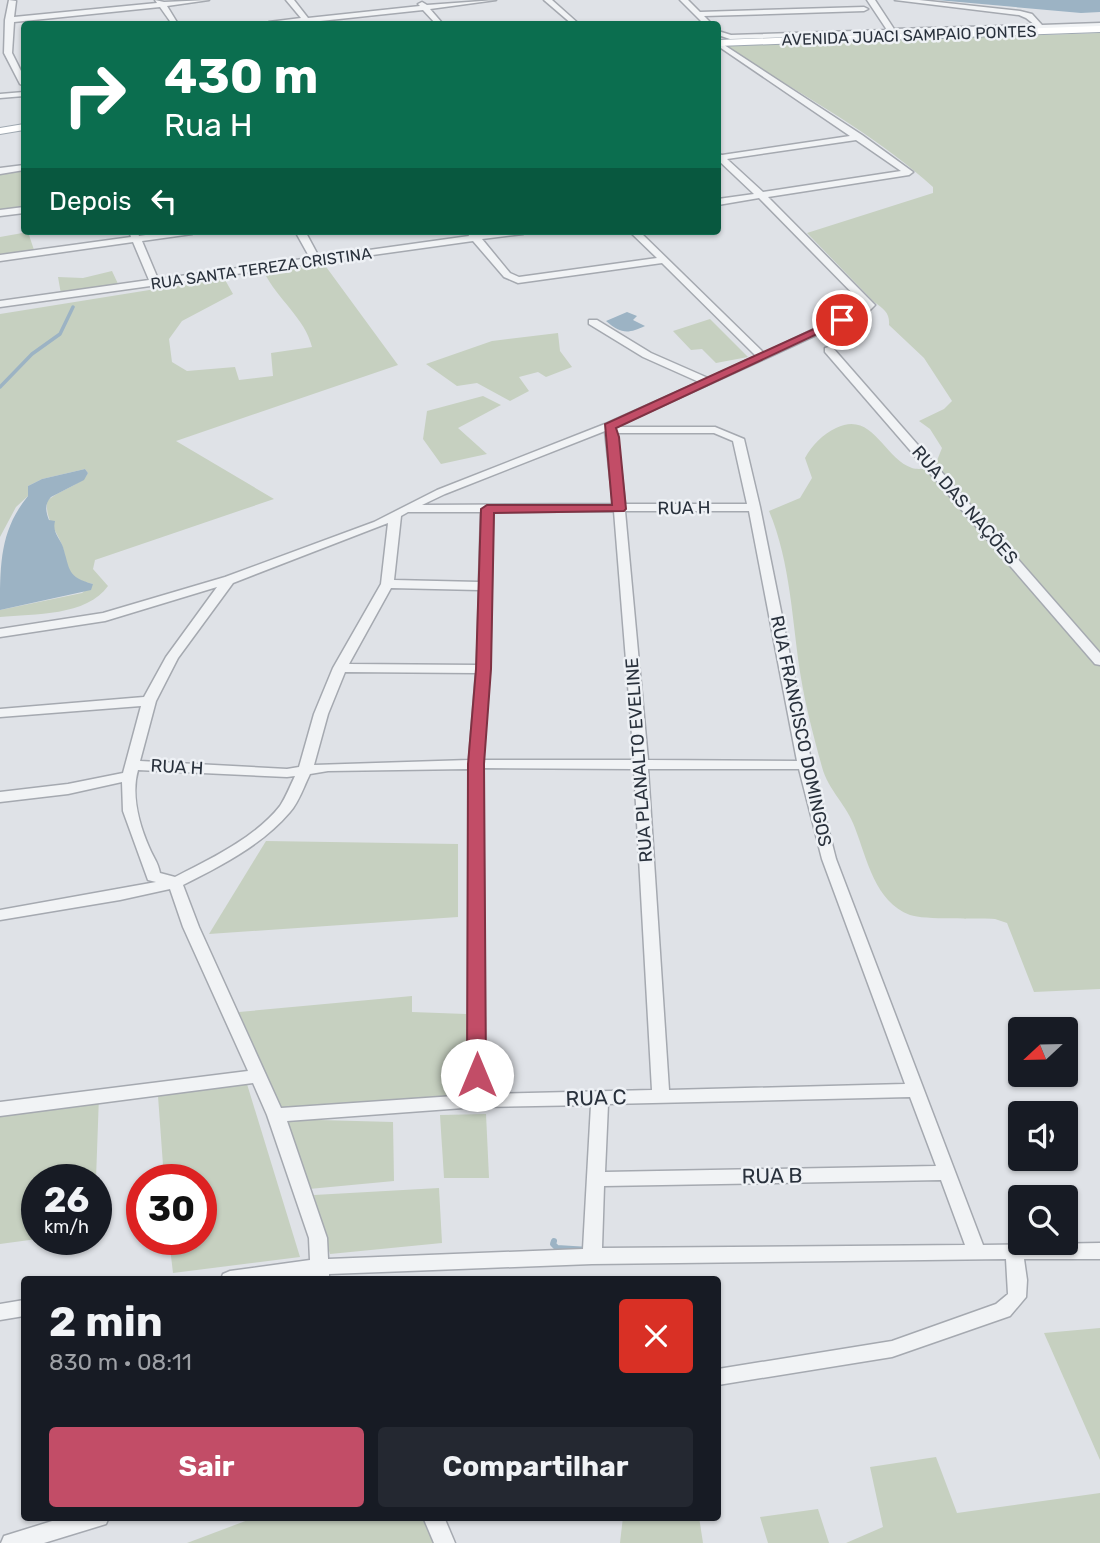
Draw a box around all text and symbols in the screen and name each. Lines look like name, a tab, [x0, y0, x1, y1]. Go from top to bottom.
street label: AVENIDA JUACI SAMPAIO PONTES	[781, 22, 1037, 49]
text: 430 m	[164, 47, 318, 105]
icon: right	[49, 49, 140, 140]
text: Rua H	[164, 106, 253, 144]
icon: left	[145, 182, 183, 220]
text: Depois	[49, 186, 131, 217]
street label: RUA SANTA TEREZA CRISTINA	[149, 244, 373, 293]
pin	[812, 290, 872, 350]
icon: arrive	[823, 301, 861, 339]
street label: RUA DAS NAÇÕES	[907, 441, 1023, 569]
street label: RUA H	[657, 497, 711, 519]
street label: RUA FRANCISCO DOMINGOS	[766, 613, 836, 849]
street label: RUA PLANALTO EVELINE	[621, 657, 657, 863]
street label: RUA H	[150, 755, 204, 779]
north arrow	[1008, 1017, 1078, 1087]
map controls	[1008, 1017, 1078, 1255]
position arrow	[440, 1038, 514, 1112]
street label: RUA C	[565, 1084, 627, 1111]
button: sound	[1008, 1101, 1078, 1171]
street label: RUA B	[741, 1162, 803, 1189]
speed limit sign: 30	[126, 1164, 217, 1255]
text: 26	[44, 1179, 89, 1221]
button: search	[1008, 1185, 1078, 1255]
text: km/h	[44, 1216, 89, 1238]
text: 2 min	[49, 1297, 163, 1347]
button: close	[619, 1299, 693, 1373]
text: 830 m · 08:11	[49, 1348, 192, 1376]
button: Sair	[49, 1427, 364, 1507]
button: Compartilhar	[378, 1427, 693, 1507]

